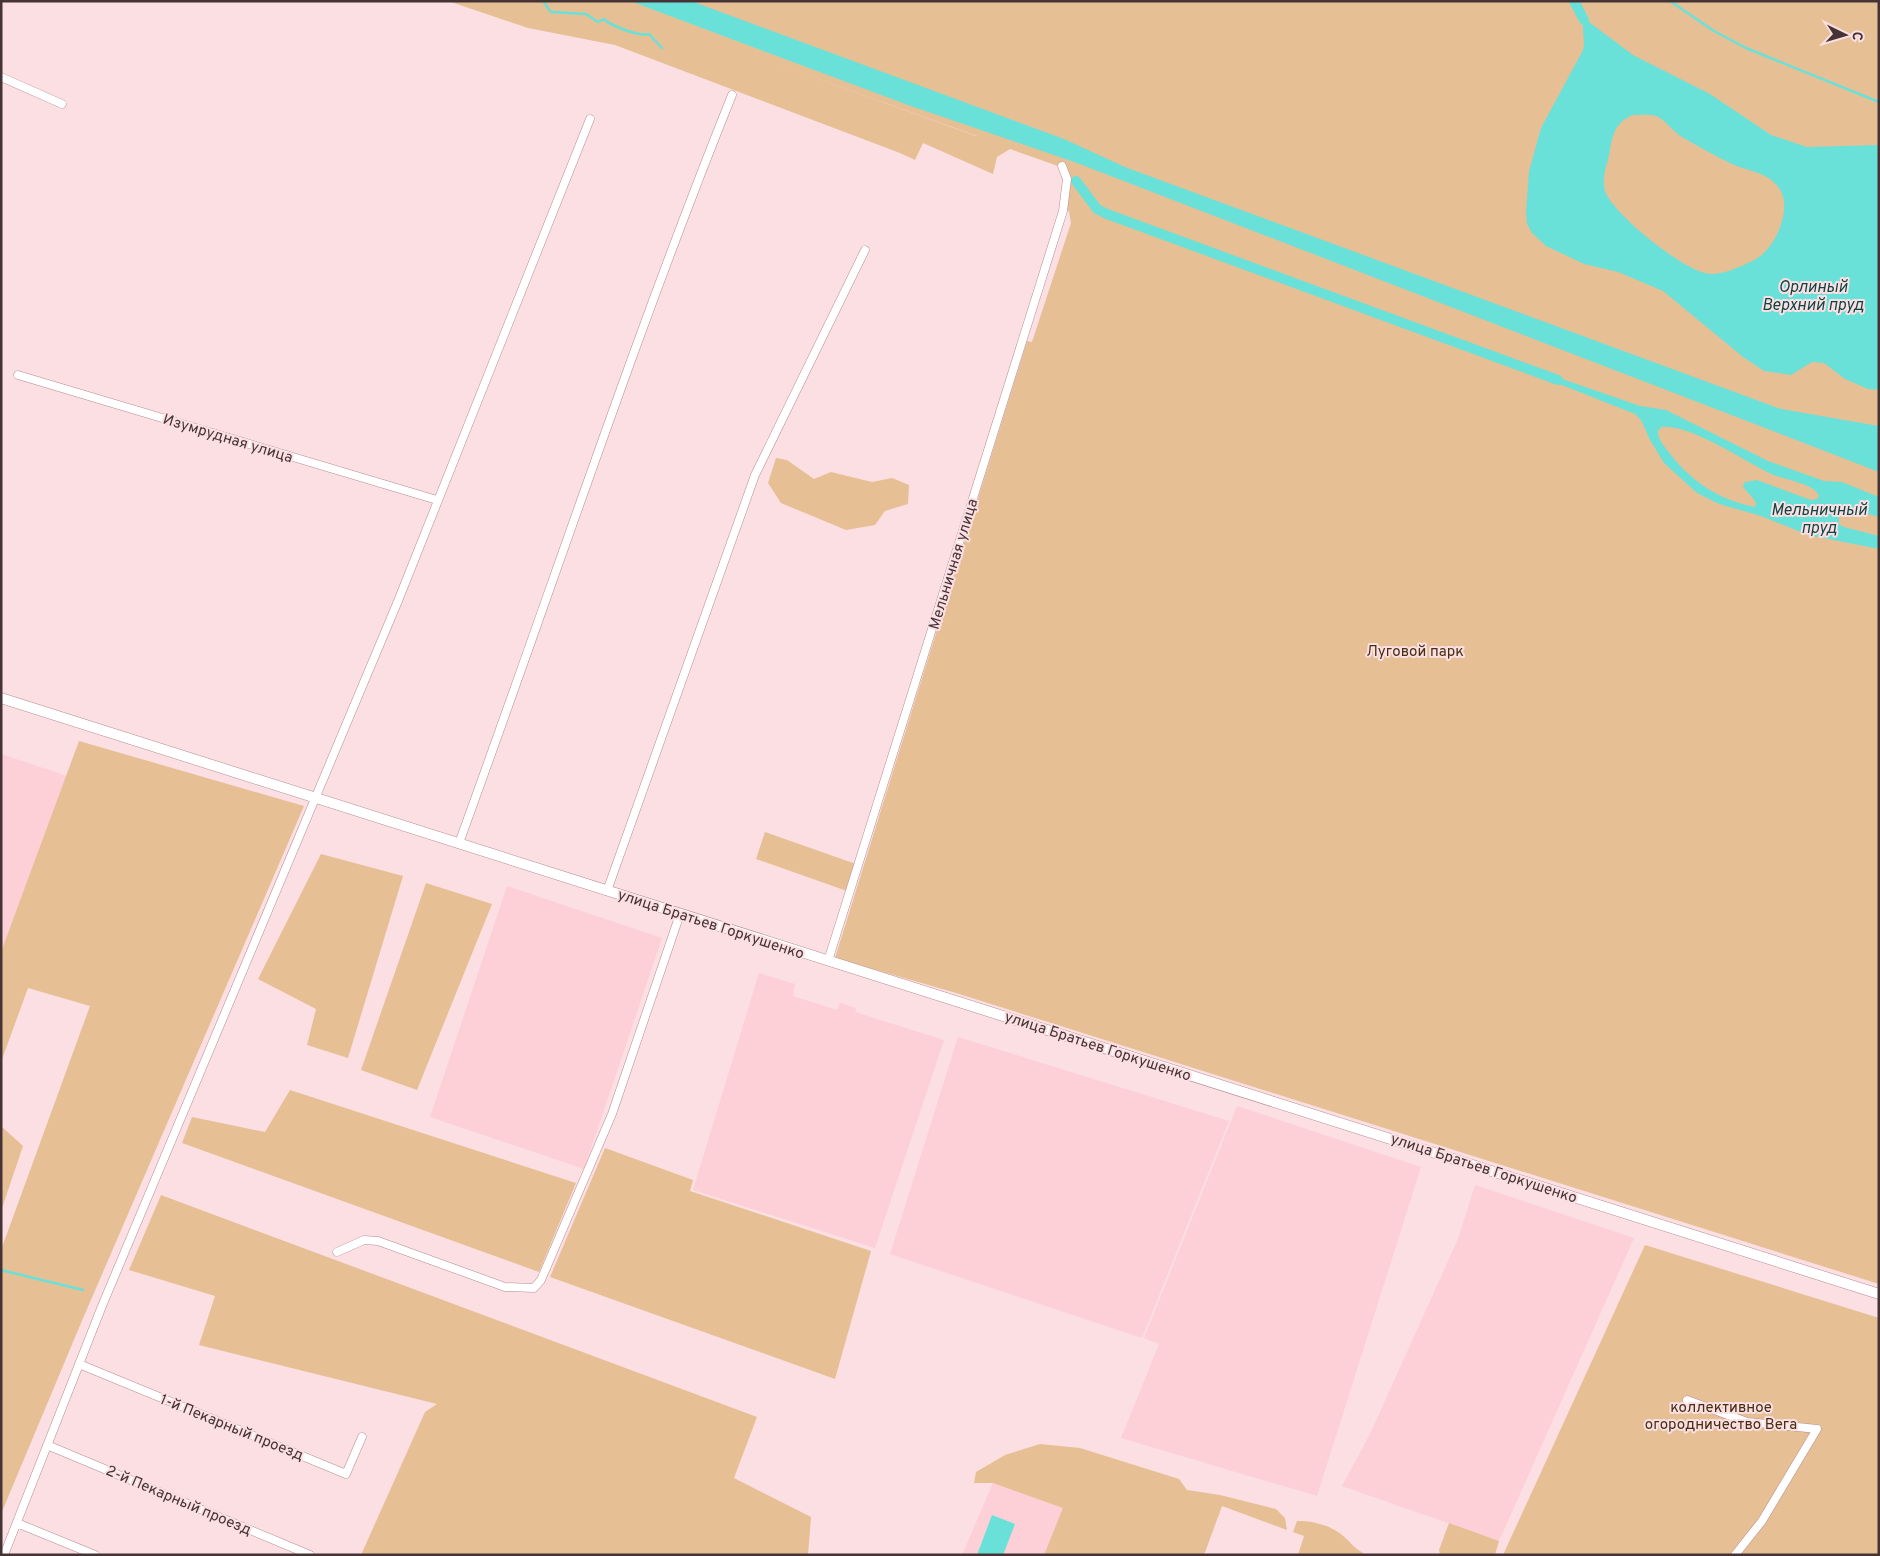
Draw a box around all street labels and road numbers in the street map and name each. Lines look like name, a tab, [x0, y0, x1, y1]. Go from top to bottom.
street label: Изумрудная улица	[160, 411, 295, 468]
street label: Мельничная улица	[925, 497, 983, 632]
street label: улица Братьев Горкушенко	[615, 886, 806, 965]
street label: улица Братьев Горкушенко	[1002, 1008, 1193, 1087]
street label: улица Братьев Горкушенко	[1388, 1130, 1579, 1209]
street label: 1-й Пекарный проезд	[157, 1391, 306, 1466]
street label: 2-й Пекарный проезд	[103, 1462, 254, 1541]

